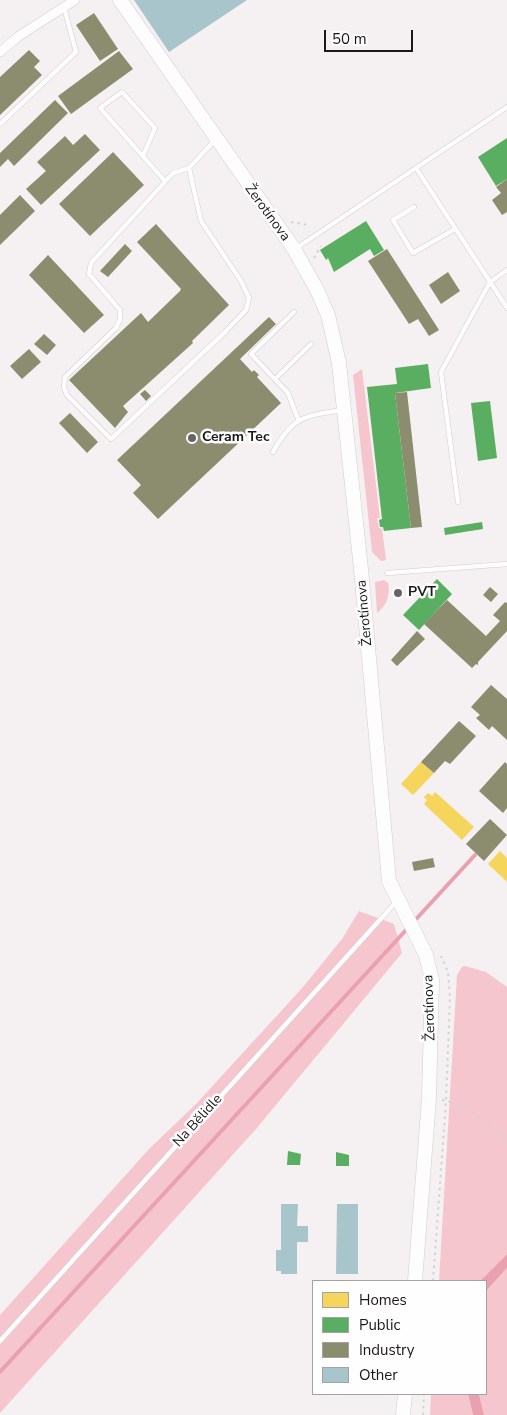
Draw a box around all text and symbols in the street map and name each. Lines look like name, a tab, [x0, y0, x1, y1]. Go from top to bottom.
scale bar	[327, 20, 416, 52]
text: 50 m	[332, 29, 367, 49]
street label: Žerotínova	[241, 181, 293, 245]
place label: Ceram Tec	[202, 430, 270, 446]
marker: Ceram Tec	[186, 432, 198, 444]
street label: Žerotínova	[354, 579, 376, 647]
place label: PVT	[408, 585, 436, 601]
marker: PVT	[392, 587, 404, 599]
street label: Žerotínova	[420, 975, 440, 1041]
street label: Na Bělidle	[170, 1091, 226, 1151]
legend	[312, 1280, 487, 1395]
text: Homes	[359, 1290, 407, 1310]
text: Public	[359, 1315, 400, 1335]
text: Industry	[359, 1340, 414, 1360]
text: Other	[359, 1365, 398, 1385]

